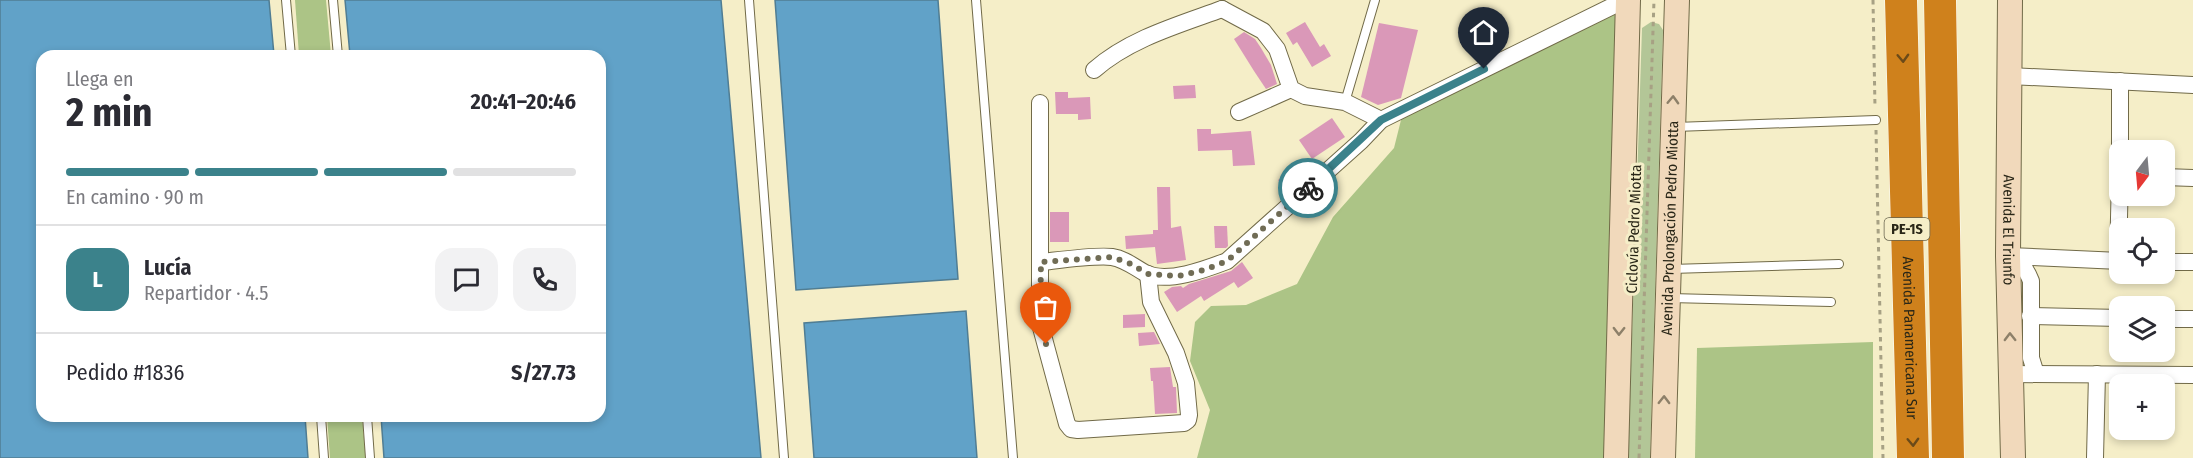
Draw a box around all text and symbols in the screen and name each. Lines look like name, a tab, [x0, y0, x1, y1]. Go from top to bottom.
pin	[1458, 7, 1509, 69]
icon: home	[1467, 16, 1500, 49]
one-way arrow	[1897, 54, 1909, 63]
text: Llega en	[66, 67, 134, 91]
text: 20:41–20:46	[470, 88, 576, 115]
text: 2 min	[66, 90, 152, 136]
one-way arrow	[1666, 95, 1679, 104]
street label: Avenida Prolongación Pedro Miotta	[1658, 121, 1682, 336]
north arrow	[2109, 140, 2175, 206]
map controls	[2109, 140, 2175, 440]
courier	[1278, 158, 1338, 218]
street label: Ciclovía Pedro Miotta	[1623, 164, 1645, 294]
icon: bike	[1292, 172, 1325, 205]
street label: Avenida El Triunfo	[1999, 175, 2018, 286]
text: En camino · 90 m	[66, 185, 204, 209]
road number: PE-1S	[1884, 218, 1930, 240]
button: locate	[2109, 218, 2175, 284]
button: chat	[435, 248, 498, 311]
button: phone	[513, 248, 576, 311]
text: Lucía	[144, 254, 192, 281]
street label: Avenida Panamericana Sur	[1899, 256, 1921, 420]
text: L	[92, 266, 103, 293]
text: Repartidor · 4.5	[144, 281, 268, 305]
pin	[1020, 282, 1071, 344]
icon: bag	[1029, 291, 1062, 324]
button: layers	[2109, 296, 2175, 362]
one-way arrow	[1613, 327, 1625, 336]
one-way arrow	[2004, 332, 2016, 341]
text: Pedido #1836	[66, 359, 184, 386]
text: S/27.73	[511, 359, 576, 386]
button: +	[2109, 374, 2175, 440]
one-way arrow	[1658, 395, 1671, 404]
one-way arrow	[1907, 438, 1919, 447]

